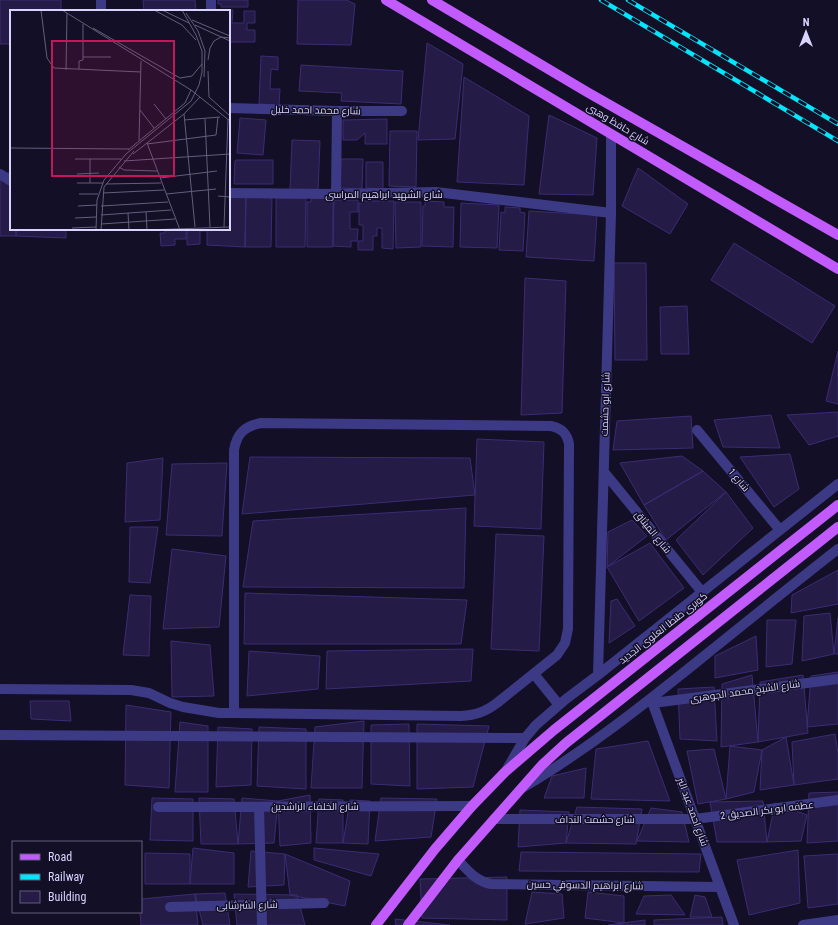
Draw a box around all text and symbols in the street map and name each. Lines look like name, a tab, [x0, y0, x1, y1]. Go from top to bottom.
inset map	[10, 10, 230, 230]
north arrow	[786, 12, 826, 52]
text: N	[803, 16, 810, 29]
street label: شارع حافظ وهبى	[584, 101, 651, 148]
street label: شارع محمد احمد خليل	[271, 104, 361, 117]
street label: شارع الشهيد ابراهيم المراسى	[325, 189, 443, 202]
street label: شارع ابو حشمت	[598, 372, 613, 436]
street label: شارع 1	[725, 466, 752, 494]
street label: شارع الميثاق	[632, 509, 673, 556]
street label: كوبرى طنطا العلوى الجديد	[617, 590, 710, 667]
street label: شارع الشيخ محمد الجوهرى	[689, 678, 801, 705]
street label: شارع احمد عبد البر	[674, 775, 711, 848]
street label: عطفه ابو بكر الصديق 2	[720, 799, 815, 822]
street label: شارع الخلفاء الراشدين	[271, 801, 359, 813]
street label: شارع حشمت النداف	[555, 814, 635, 826]
legend	[12, 841, 142, 913]
text: Road	[48, 850, 72, 864]
text: Railway	[48, 870, 84, 884]
street label: شارع ابراهيم الدسوقي حسين	[527, 878, 643, 894]
text: Building	[48, 890, 86, 904]
street label: شارع الشرشابى	[216, 899, 278, 912]

